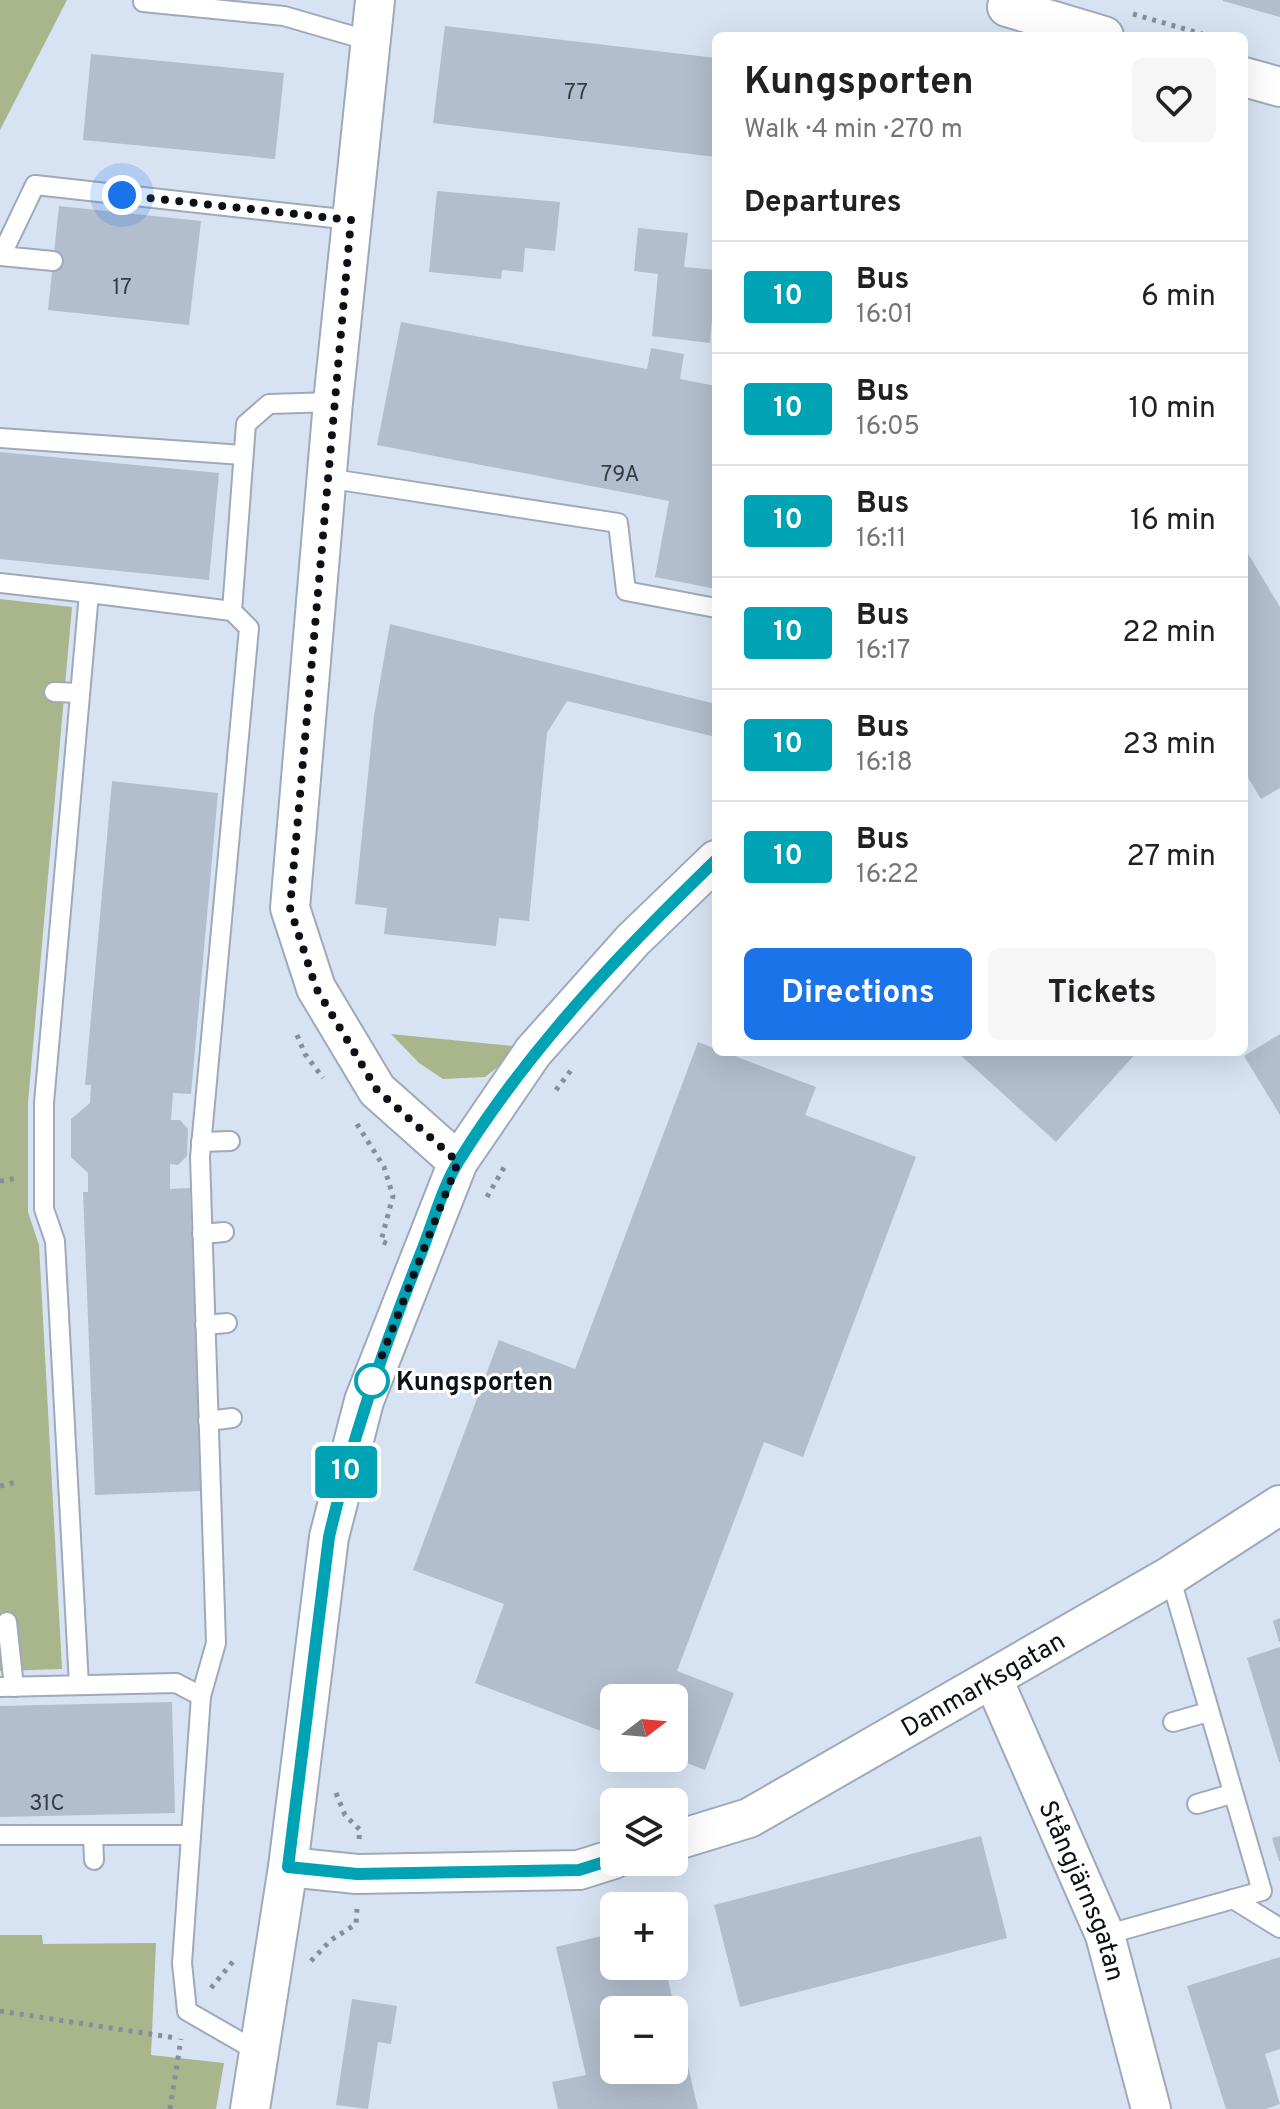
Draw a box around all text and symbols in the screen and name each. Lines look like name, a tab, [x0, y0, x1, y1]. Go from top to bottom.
button: heart	[1132, 58, 1216, 142]
text: Kungsporten	[744, 59, 974, 108]
house number: 77	[564, 80, 588, 107]
text: Walk · 4 min · 270 m	[744, 114, 963, 147]
your location	[102, 175, 142, 215]
text: Departures	[744, 185, 902, 222]
text: Bus	[856, 262, 909, 299]
house number: 17	[112, 275, 132, 302]
text: 10	[773, 279, 803, 315]
text: 6 min	[1141, 279, 1216, 316]
text: 16:01	[856, 299, 913, 332]
text: Bus	[856, 374, 909, 411]
text: 10	[773, 391, 803, 427]
text: 10 min	[1129, 391, 1216, 428]
text: 16:05	[856, 411, 920, 444]
house number: 79A	[601, 462, 639, 489]
text: Bus	[856, 486, 909, 523]
text: 10	[773, 503, 803, 539]
text: 16 min	[1130, 503, 1216, 540]
text: 16:11	[856, 523, 906, 556]
text: Bus	[856, 598, 909, 635]
text: 10	[773, 615, 803, 651]
text: 22 min	[1122, 615, 1216, 652]
text: 16:17	[856, 635, 910, 668]
text: Bus	[856, 710, 909, 747]
text: 10	[773, 727, 803, 763]
text: 23 min	[1123, 727, 1216, 764]
text: 16:18	[856, 747, 913, 780]
text: Bus	[856, 822, 909, 859]
text: 10	[773, 839, 803, 875]
text: 27 min	[1127, 839, 1216, 876]
text: 16:22	[856, 859, 919, 892]
button: Directions	[744, 948, 972, 1040]
button: Tickets	[988, 948, 1216, 1040]
marker: Kungsporten	[355, 1364, 389, 1398]
place label: Kungsporten	[396, 1367, 553, 1400]
line badge: 10	[310, 1446, 382, 1498]
text: 10	[331, 1454, 361, 1490]
street label: Danmarksgatan	[896, 1626, 1072, 1746]
north arrow	[600, 1684, 688, 1772]
map controls	[600, 1684, 688, 2084]
button: layers	[600, 1788, 688, 1876]
house number: 31C	[29, 1791, 65, 1818]
street label: Stångjärnsgatan	[1029, 1796, 1130, 1985]
button: +	[600, 1892, 688, 1980]
button: −	[600, 1996, 688, 2084]

